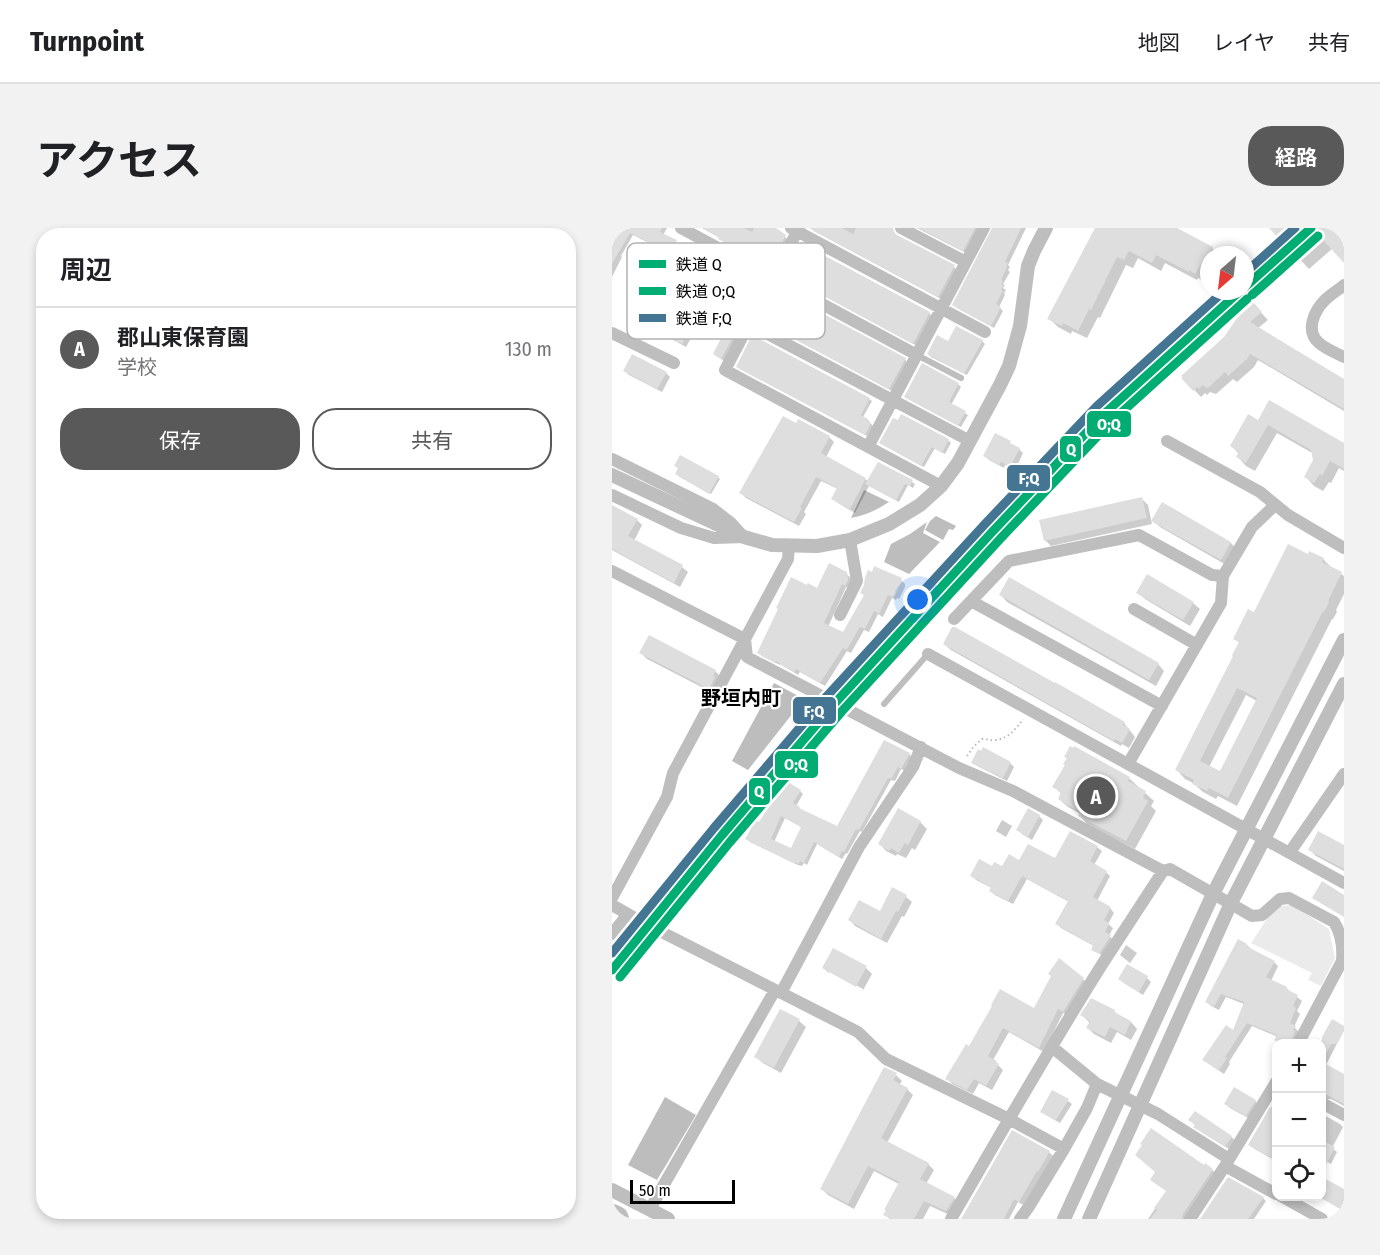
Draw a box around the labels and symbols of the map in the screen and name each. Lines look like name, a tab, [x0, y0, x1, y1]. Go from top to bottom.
legend	[627, 243, 825, 339]
north arrow	[1200, 246, 1254, 300]
text: 鉄道 Q	[676, 255, 722, 274]
text: 鉄道 O;Q	[676, 282, 735, 301]
text: 鉄道 F;Q	[676, 309, 732, 328]
line badge: O;Q	[1086, 410, 1132, 438]
text: O;Q	[1097, 415, 1122, 434]
line badge: Q	[1059, 435, 1082, 463]
text: Q	[1066, 440, 1077, 459]
line badge: F;Q	[1006, 464, 1051, 492]
text: F;Q	[1019, 469, 1040, 488]
your location	[903, 585, 932, 614]
district label: 野垣内町	[701, 686, 781, 710]
line badge: F;Q	[792, 696, 837, 725]
text: F;Q	[804, 702, 825, 721]
line badge: O;Q	[774, 750, 819, 779]
text: O;Q	[784, 755, 809, 774]
pin: A	[1076, 774, 1116, 818]
line badge: Q	[748, 777, 771, 806]
text: Q	[754, 782, 765, 801]
scale bar	[630, 1177, 735, 1204]

